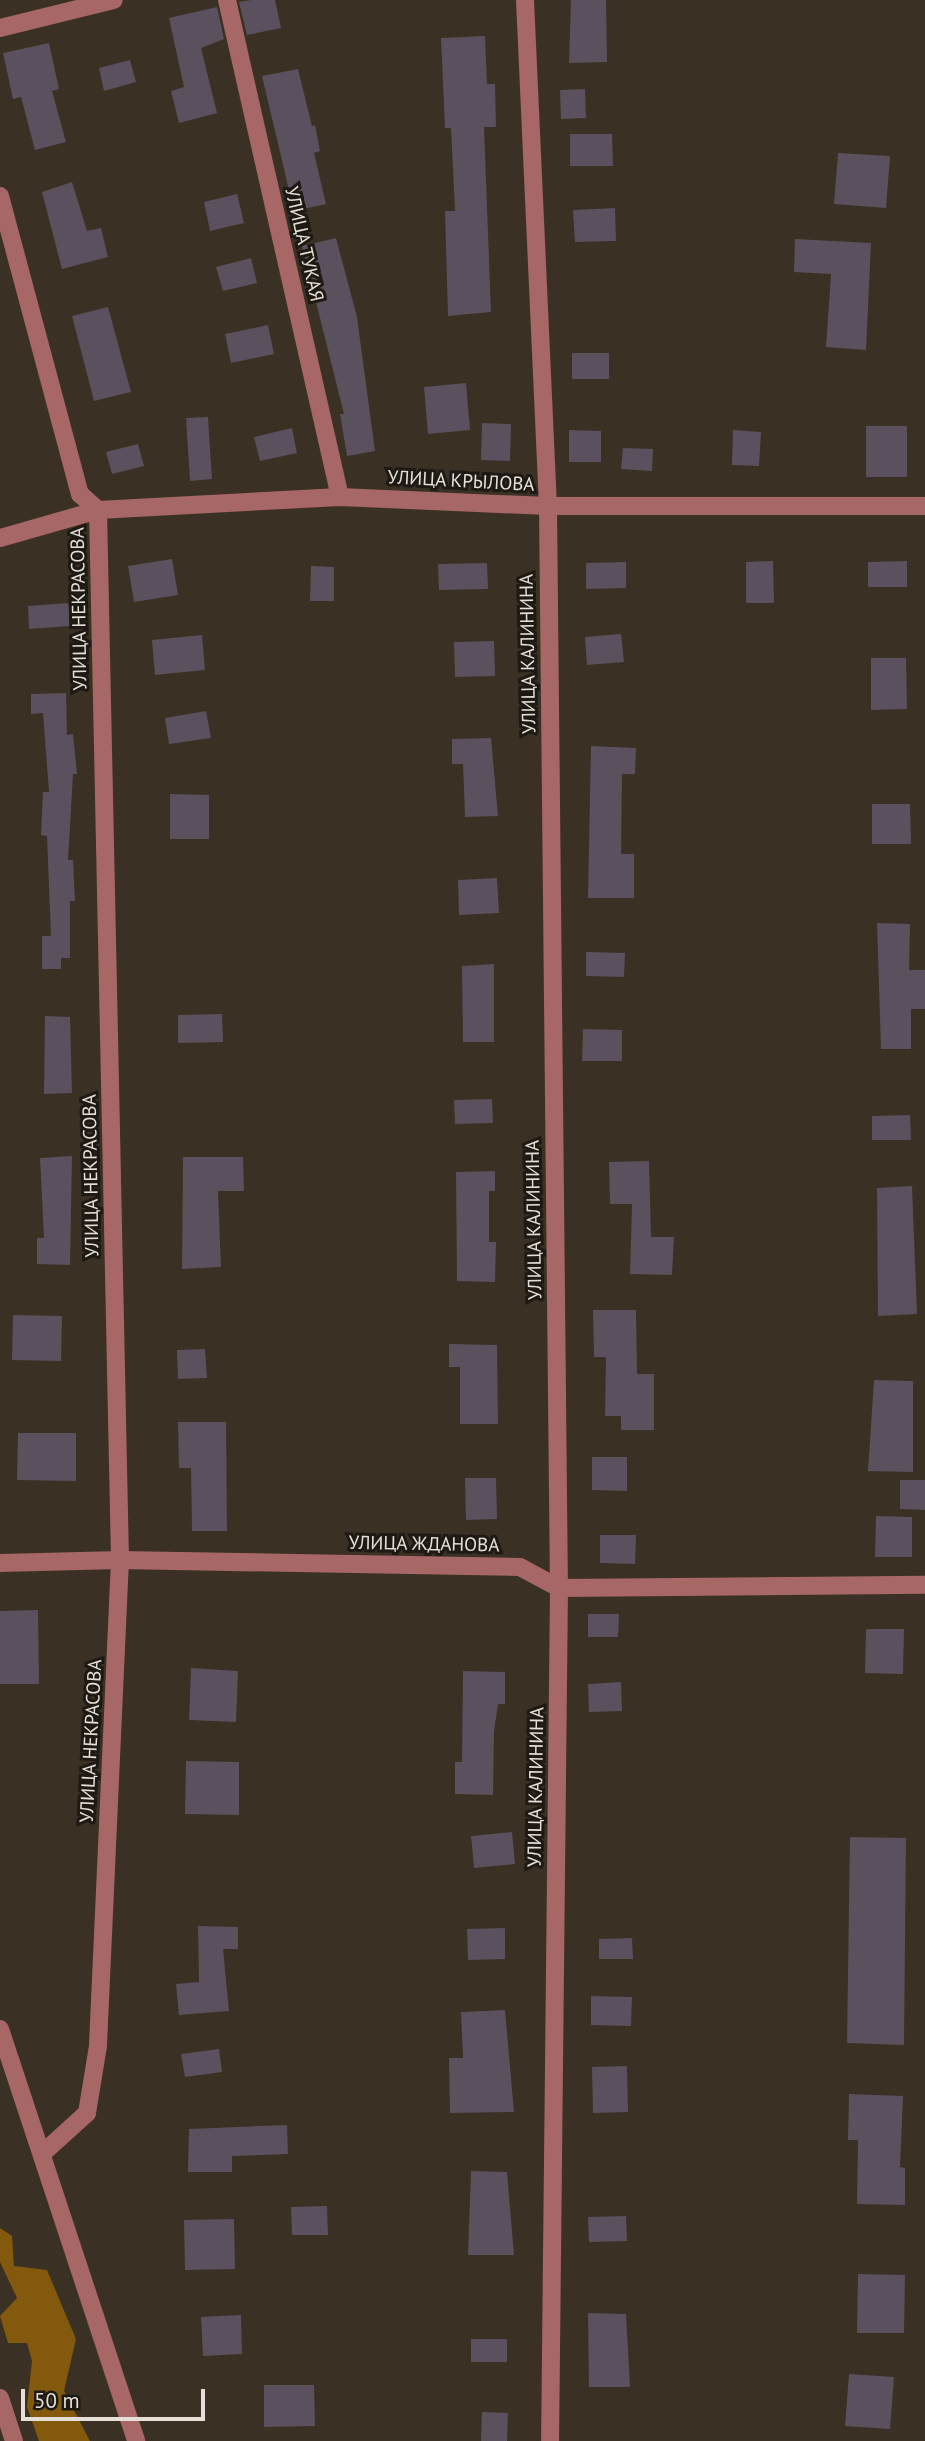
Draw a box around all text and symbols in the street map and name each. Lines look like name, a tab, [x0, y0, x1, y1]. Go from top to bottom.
street label: УЛИЦА ТУКАЯ	[280, 184, 328, 304]
street label: УЛИЦА КРЫЛОВА	[387, 466, 535, 496]
street label: УЛИЦА НЕКРАСОВА	[66, 527, 92, 691]
street label: УЛИЦА КАЛИНИНА	[515, 573, 541, 735]
street label: УЛИЦА НЕКРАСОВА	[78, 1094, 104, 1258]
street label: УЛИЦА КАЛИНИНА	[521, 1139, 547, 1301]
street label: УЛИЦА ЖДАНОВА	[348, 1531, 500, 1557]
street label: УЛИЦА НЕКРАСОВА	[75, 1658, 107, 1824]
street label: УЛИЦА КАЛИНИНА	[523, 1706, 549, 1868]
scale bar	[24, 2374, 208, 2418]
text: 50 m	[34, 2387, 80, 2414]

